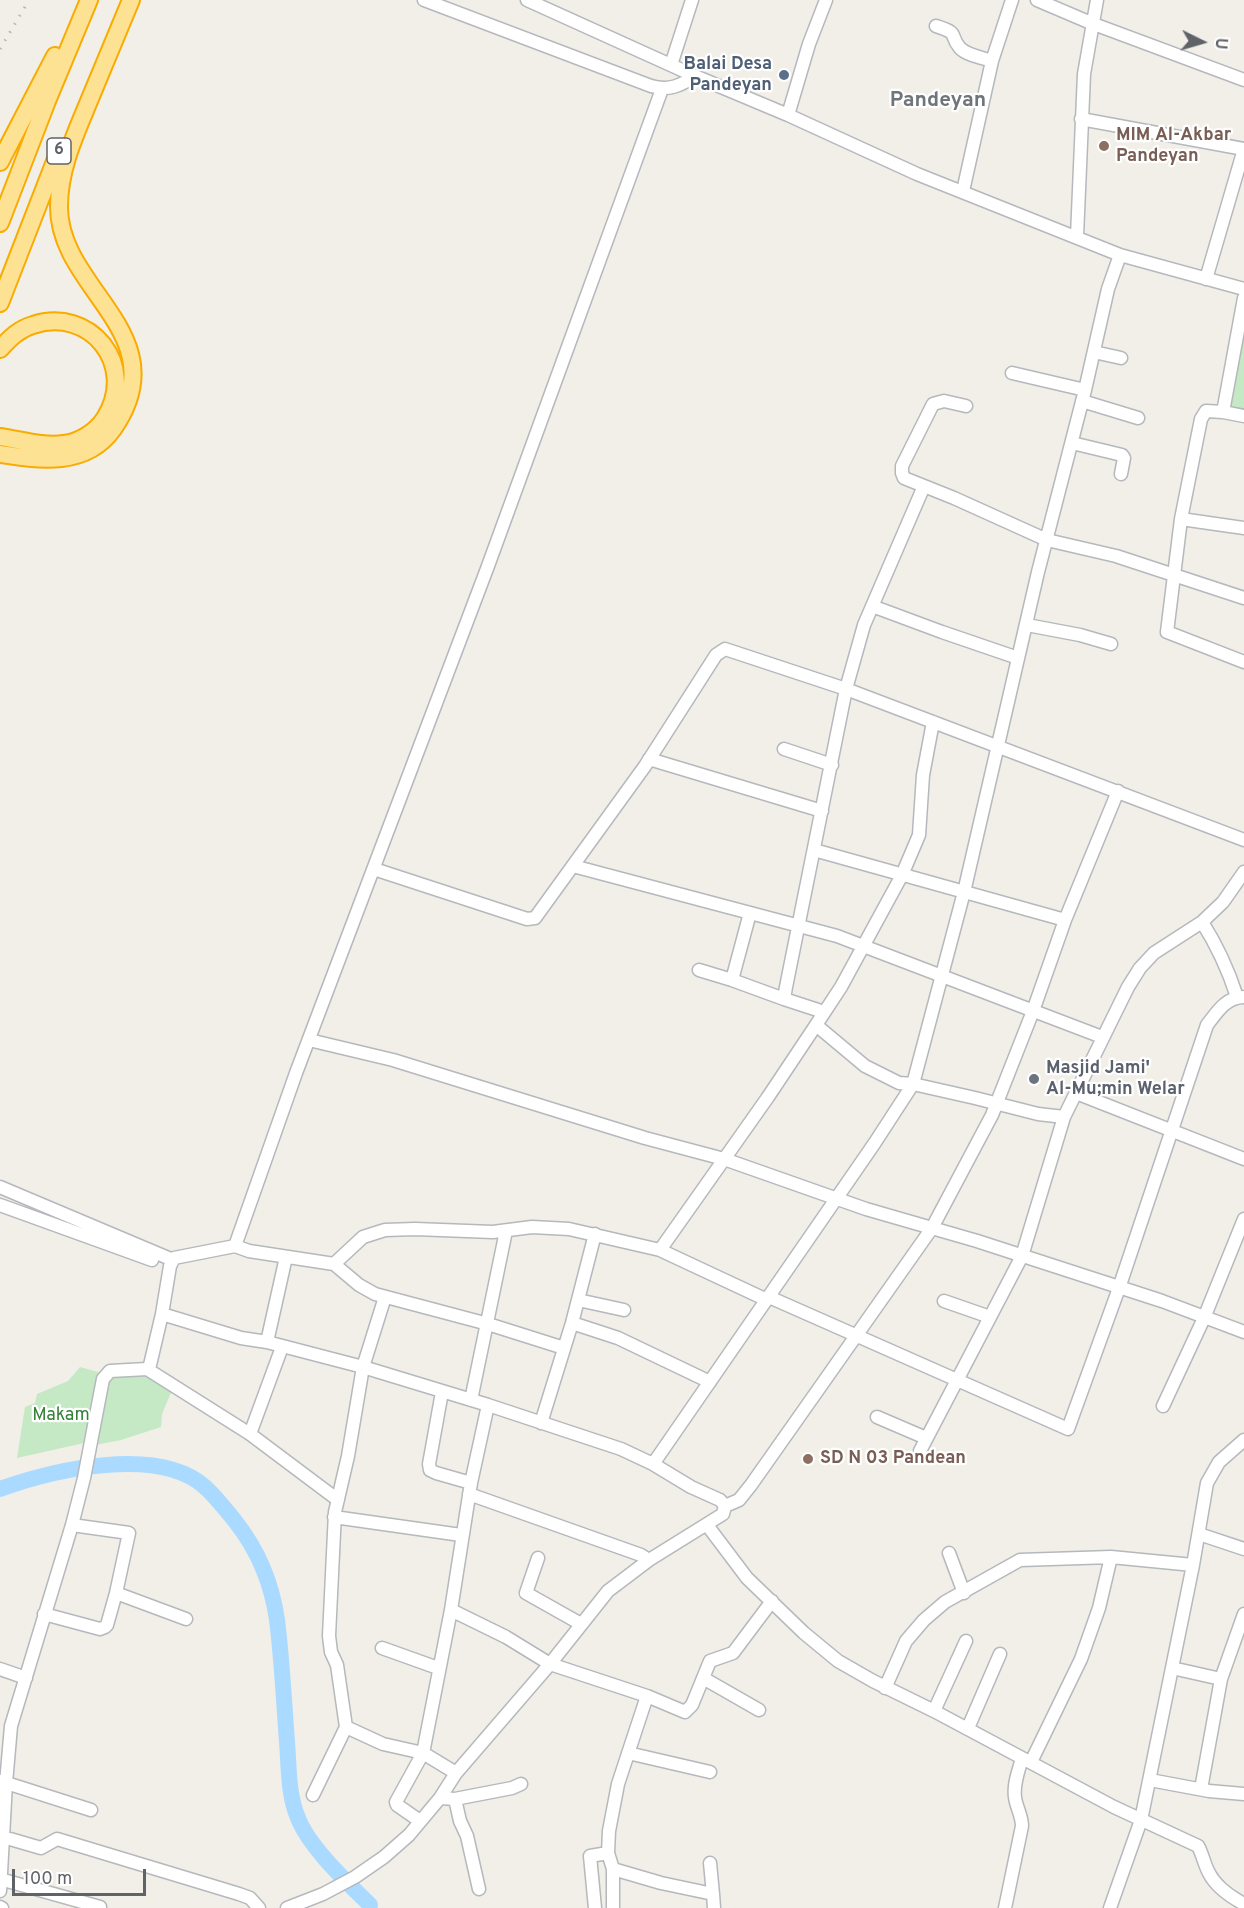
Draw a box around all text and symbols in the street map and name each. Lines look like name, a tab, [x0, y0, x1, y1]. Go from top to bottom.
north arrow	[1172, 12, 1232, 72]
text: U	[1209, 37, 1230, 50]
place label: Balai Desa Pandeyan	[683, 54, 772, 97]
marker: Balai Desa Pandeyan	[777, 68, 791, 82]
district label: Pandeyan	[890, 89, 986, 115]
place label: MIM Al-Akbar Pandeyan	[1116, 125, 1231, 168]
road number: 6	[47, 138, 71, 164]
marker: MIM Al-Akbar Pandeyan	[1097, 139, 1111, 153]
place label: Masjid Jami' Al-Mu;min Welar	[1046, 1058, 1185, 1100]
marker: Masjid Jami' Al-Mu;min Welar	[1027, 1072, 1041, 1086]
park label: Makam	[32, 1405, 90, 1427]
place label: SD N 03 Pandean	[820, 1448, 966, 1470]
marker: SD N 03 Pandean	[801, 1452, 815, 1466]
scale bar	[15, 1857, 148, 1895]
text: 100 m	[23, 1868, 72, 1891]

